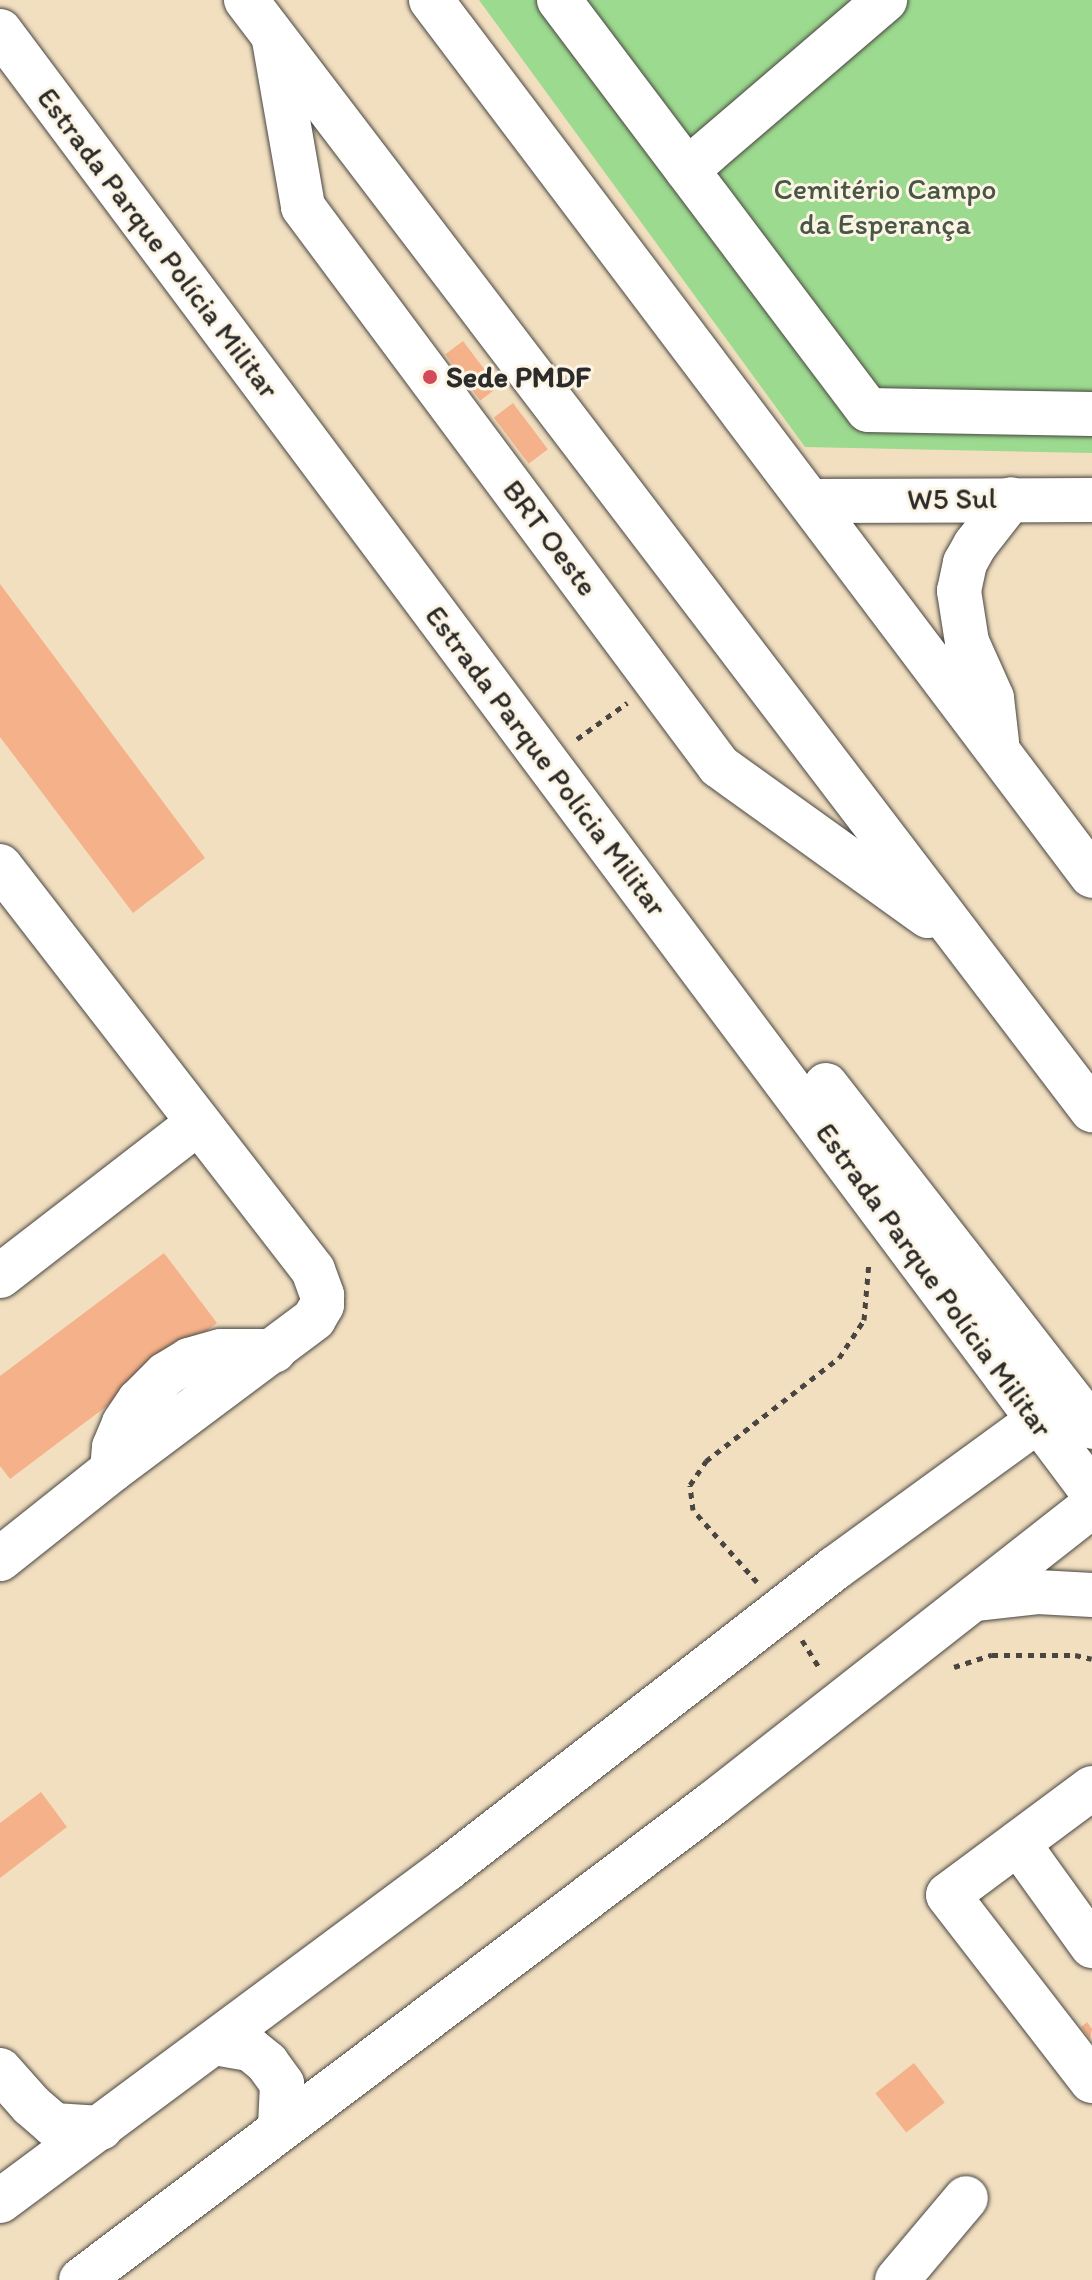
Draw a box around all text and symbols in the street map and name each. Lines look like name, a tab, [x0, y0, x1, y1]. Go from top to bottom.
street label: Estrada Parque Polícia Militar	[29, 80, 287, 406]
park label: Cemitério Campo da Esperança	[773, 171, 997, 242]
place label: Sede PMDF	[446, 359, 591, 395]
marker: Sede PMDF	[421, 368, 439, 386]
street label: BRT Oeste	[495, 473, 605, 603]
street label: W5 Sul	[907, 480, 997, 518]
street label: Estrada Parque Polícia Militar	[417, 598, 675, 924]
street label: Estrada Parque Polícia Militar	[807, 1115, 1061, 1445]

